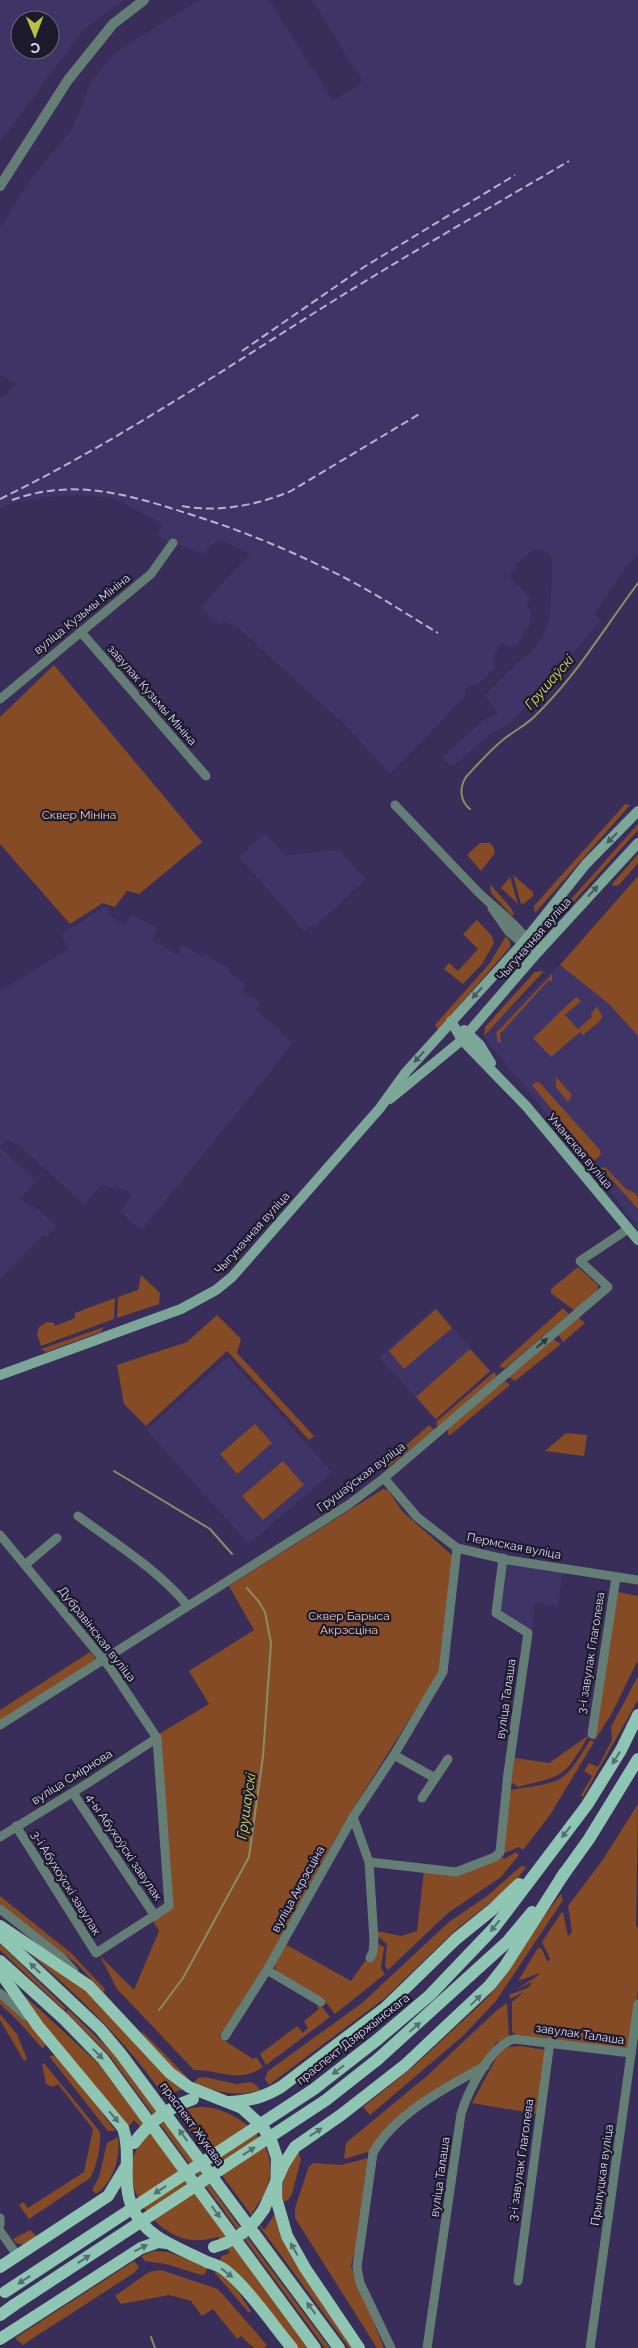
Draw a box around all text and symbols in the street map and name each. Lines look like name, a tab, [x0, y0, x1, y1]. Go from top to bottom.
north arrow	[10, 10, 60, 60]
text: С	[30, 40, 40, 56]
street label: вуліца Кузьмы Мініна	[31, 571, 133, 657]
street label: завулак Кузьмы Мініна	[105, 642, 199, 748]
water label: Грушаўскі	[521, 651, 578, 712]
park label: Сквер Мініна	[42, 808, 116, 822]
one-way arrow	[606, 831, 618, 843]
one-way arrow	[587, 885, 599, 897]
street label: Чыгуначная вуліца	[494, 895, 574, 983]
one-way arrow	[471, 986, 483, 998]
one-way arrow	[413, 1051, 425, 1063]
street label: Уманская вуліца	[544, 1111, 616, 1191]
street label: Чыгуначная вуліца	[211, 1189, 293, 1277]
one-way arrow	[536, 1337, 549, 1348]
street label: Грушаўская вуліца	[314, 1439, 408, 1515]
street label: Пермская вуліца	[466, 1530, 562, 1562]
street label: Дубравінская вуліца	[55, 1583, 139, 1685]
street label: 3-і завулак Глаголева	[574, 1591, 608, 1715]
park label: Сквер Барыса Акрэсціна	[308, 1609, 390, 1637]
street label: вуліца Талаша	[493, 1658, 519, 1740]
street label: вуліца Смірнова	[29, 1747, 115, 1807]
one-way arrow	[611, 1752, 620, 1765]
water label: Грушаўскі	[233, 1771, 259, 1840]
street label: 4-ы Абухоўскі завулак	[83, 1791, 165, 1903]
one-way arrow	[561, 1825, 572, 1838]
street label: 3-і Абухоўскі завулак	[28, 1828, 104, 1938]
street label: вуліца Акрэсціна	[268, 1843, 328, 1935]
one-way arrow	[490, 1919, 501, 1932]
one-way arrow	[29, 1962, 41, 1974]
street label: праспект Дзяржынскага	[294, 1990, 412, 2088]
one-way arrow	[470, 1994, 482, 2006]
one-way arrow	[408, 2021, 421, 2032]
street label: завулак Талаша	[535, 2021, 625, 2047]
one-way arrow	[92, 2047, 104, 2059]
one-way arrow	[332, 2065, 345, 2076]
street label: праспект Жукава	[157, 2079, 227, 2169]
street label: 3-і завулак Глаголева	[505, 2098, 537, 2222]
one-way arrow	[108, 2110, 119, 2123]
street label: Прылуцкая вуліца	[588, 2123, 616, 2227]
one-way arrow	[309, 2127, 322, 2137]
one-way arrow	[178, 2129, 188, 2142]
street label: вуліца Талаша	[427, 2136, 453, 2218]
one-way arrow	[242, 2146, 256, 2155]
one-way arrow	[153, 2186, 167, 2195]
one-way arrow	[211, 2205, 221, 2219]
one-way arrow	[290, 2241, 298, 2256]
one-way arrow	[134, 2244, 148, 2252]
one-way arrow	[77, 2255, 91, 2264]
one-way arrow	[220, 2267, 233, 2278]
one-way arrow	[17, 2275, 31, 2284]
one-way arrow	[306, 2302, 316, 2315]

